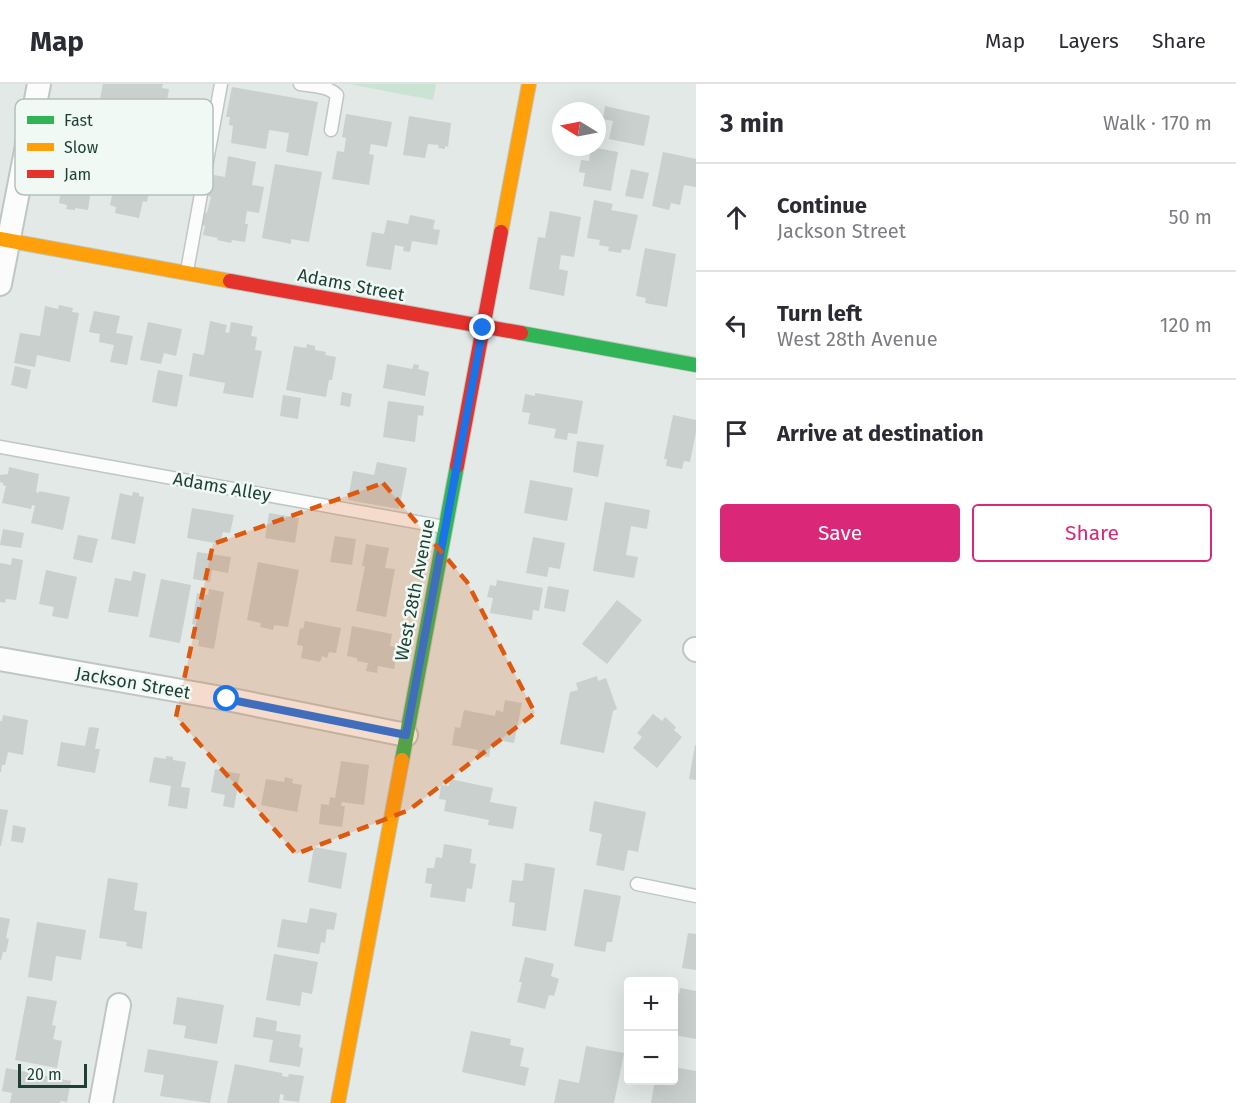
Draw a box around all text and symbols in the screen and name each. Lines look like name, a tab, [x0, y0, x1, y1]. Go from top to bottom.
text: Map	[30, 25, 84, 58]
text: Map	[985, 28, 1025, 54]
text: Layers	[1058, 28, 1119, 54]
text: Share	[1152, 28, 1206, 54]
legend	[15, 99, 213, 195]
north arrow	[552, 102, 606, 156]
text: 3 min	[720, 108, 784, 139]
text: Fast	[64, 111, 93, 130]
text: Walk · 170 m	[1103, 111, 1212, 135]
text: Slow	[64, 138, 99, 157]
text: Jam	[64, 165, 91, 184]
text: Continue	[777, 192, 867, 219]
icon: ahead	[720, 201, 753, 234]
text: 50 m	[1168, 205, 1212, 229]
text: Jackson Street	[777, 219, 906, 243]
street label: Adams Street	[296, 264, 407, 306]
text: Turn left	[777, 300, 862, 327]
icon: left	[720, 309, 753, 342]
text: 120 m	[1160, 313, 1212, 337]
route end	[469, 314, 495, 340]
text: West 28th Avenue	[777, 327, 938, 351]
icon: arrive	[720, 417, 753, 450]
text: Arrive at destination	[777, 420, 984, 447]
street label: Adams Alley	[171, 468, 273, 506]
button: Save	[720, 504, 960, 562]
button: Share	[972, 504, 1212, 562]
street label: West 28th Avenue	[390, 517, 440, 663]
street label: Jackson Street	[74, 662, 193, 704]
route start	[213, 685, 239, 711]
map controls	[624, 977, 678, 1085]
button: +	[624, 977, 678, 1031]
button: −	[624, 1031, 678, 1085]
scale bar	[18, 1061, 87, 1088]
text: 20 m	[27, 1065, 62, 1084]

